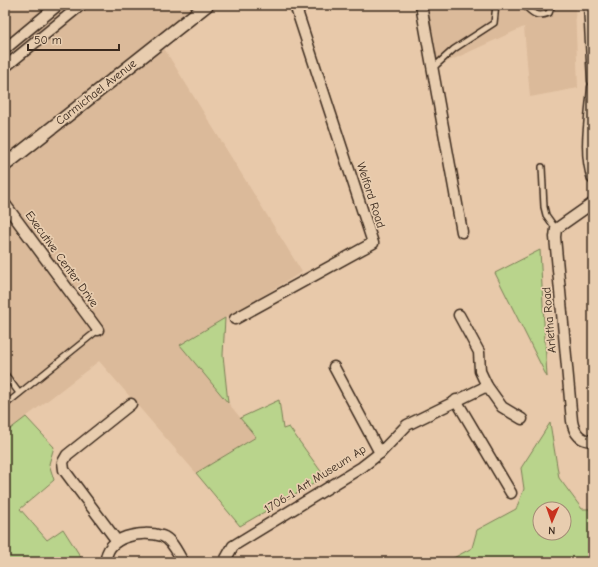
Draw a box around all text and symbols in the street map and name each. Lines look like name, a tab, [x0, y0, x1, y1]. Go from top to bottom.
scale bar	[28, 26, 119, 52]
text: 50 m	[34, 33, 62, 47]
street label: Carmichael Avenue	[53, 56, 139, 128]
street label: Welford Road	[354, 160, 388, 230]
street label: Executive Center Drive	[22, 208, 102, 310]
street label: Arletha Road	[539, 286, 559, 354]
street label: 1706-1 Art Museum Ap	[261, 442, 369, 516]
north arrow	[532, 501, 572, 541]
text: N	[548, 524, 555, 537]

